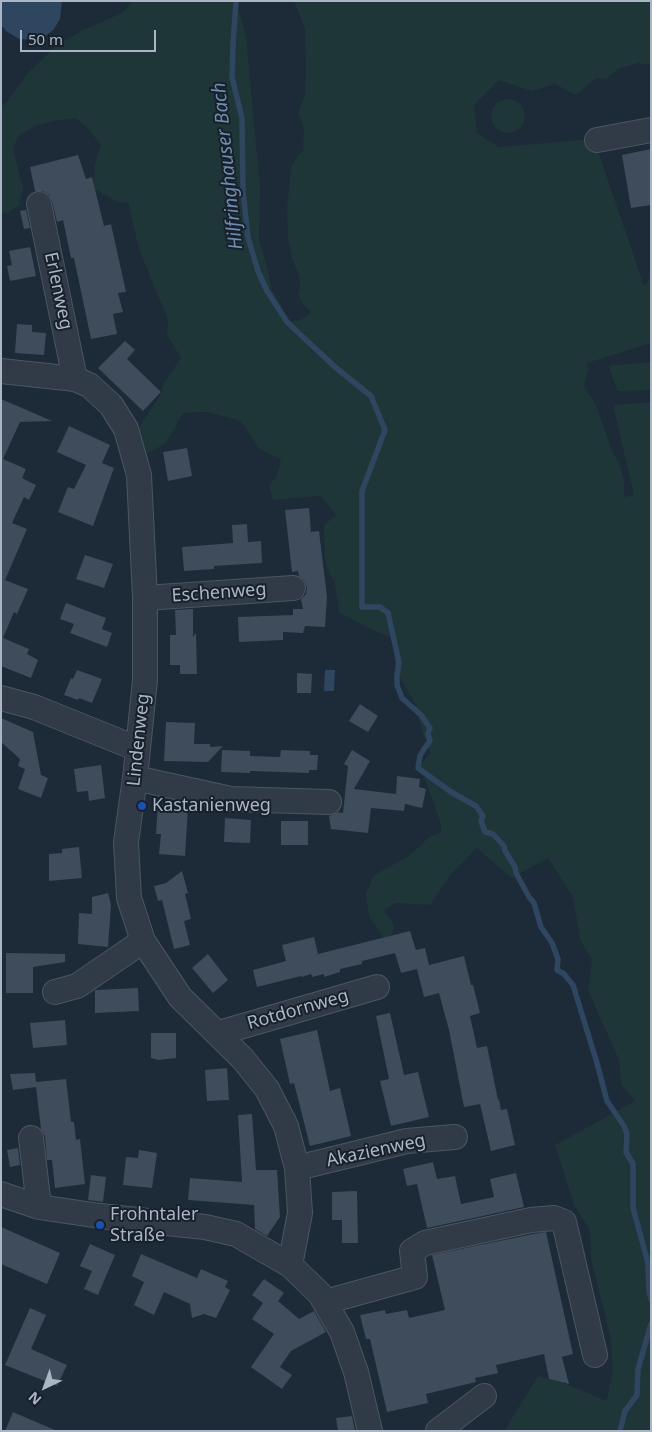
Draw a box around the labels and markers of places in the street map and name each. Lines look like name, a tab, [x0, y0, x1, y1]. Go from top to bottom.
place label: Kastanienweg	[152, 795, 271, 817]
marker: Kastanienweg	[136, 800, 148, 812]
place label: Frohntaler Straße	[110, 1204, 198, 1246]
marker: Frohntaler Straße	[94, 1219, 106, 1231]

